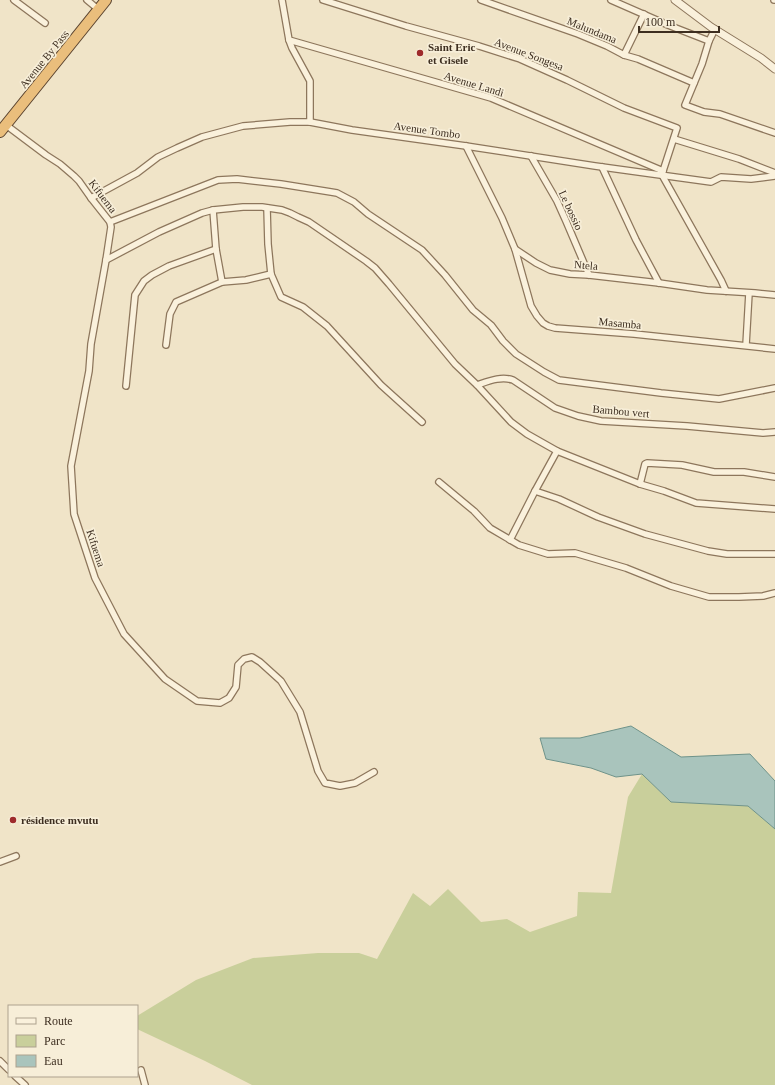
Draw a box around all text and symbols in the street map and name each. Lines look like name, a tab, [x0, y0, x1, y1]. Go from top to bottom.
scale bar	[639, 8, 719, 34]
street label: Malundama	[565, 15, 619, 45]
text: 100 m	[645, 15, 676, 29]
street label: Avenue By Pass	[17, 28, 71, 90]
street label: Avenue Songesa	[493, 35, 565, 73]
place label: Saint Eric et Gisele	[428, 41, 475, 66]
marker: Saint Eric et Gisele	[415, 48, 425, 58]
street label: Avenue Landi	[443, 69, 505, 99]
street label: Avenue Tombo	[393, 119, 461, 141]
street label: Kifuema	[87, 177, 119, 215]
street label: Le bossio	[557, 188, 586, 232]
street label: Ntela	[574, 258, 599, 272]
street label: Masamba	[598, 315, 642, 331]
street label: Bambou vert	[592, 403, 650, 419]
street label: Kifuema	[84, 528, 108, 568]
place label: résidence mvutu	[21, 814, 98, 826]
marker: résidence mvutu	[8, 815, 18, 825]
legend	[8, 1005, 138, 1077]
text: Route	[44, 1014, 73, 1028]
text: Parc	[44, 1034, 65, 1048]
text: Eau	[44, 1054, 63, 1068]

